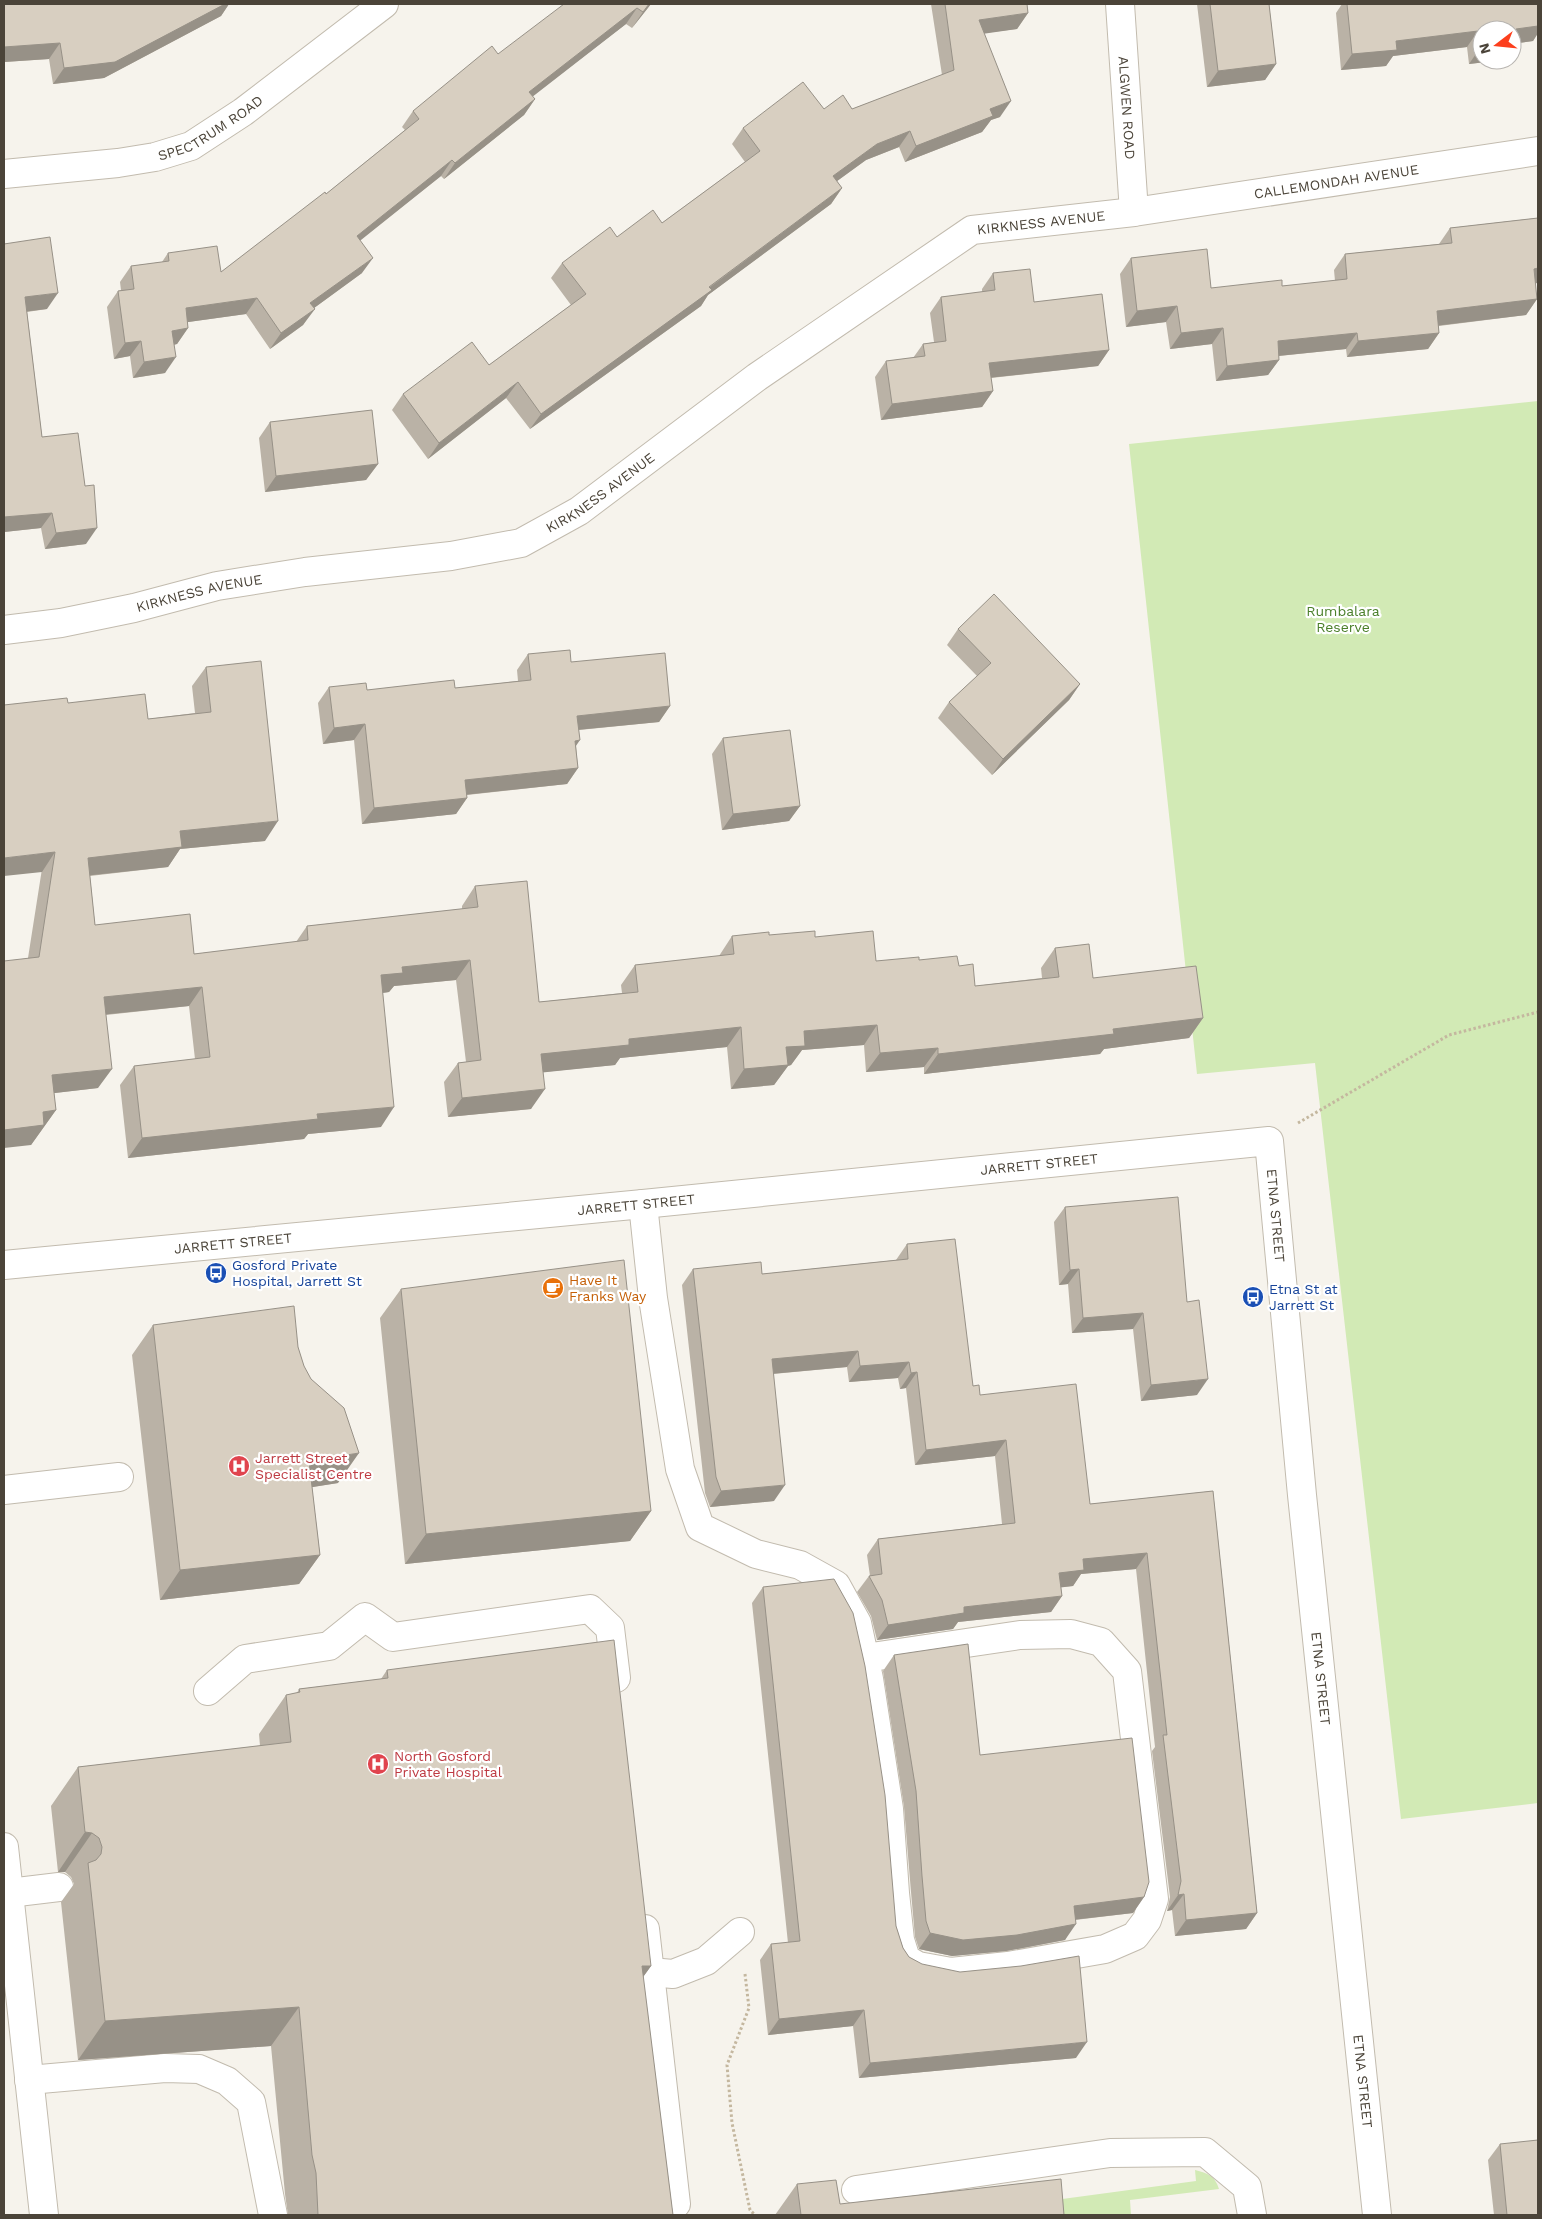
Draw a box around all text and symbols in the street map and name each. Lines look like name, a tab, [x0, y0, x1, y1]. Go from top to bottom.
north arrow	[1472, 20, 1522, 70]
text: N	[1475, 41, 1494, 56]
street label: ALGWEN ROAD	[1116, 56, 1138, 160]
street label: SPECTRUM ROAD	[156, 92, 266, 164]
street label: CALLEMONDAH AVENUE	[1253, 161, 1420, 202]
street label: KIRKNESS AVENUE	[976, 207, 1106, 237]
street label: KIRKNESS AVENUE	[543, 449, 657, 536]
street label: KIRKNESS AVENUE	[135, 571, 263, 615]
park label: Rumbalara Reserve	[1306, 603, 1380, 635]
street label: JARRETT STREET	[979, 1150, 1099, 1178]
street label: ETNA STREET	[1264, 1168, 1288, 1264]
street label: JARRETT STREET	[576, 1191, 696, 1218]
street label: JARRETT STREET	[173, 1230, 293, 1257]
place label: Gosford Private Hospital, Jarrett St	[232, 1257, 362, 1289]
bus stop icon: Gosford Private Hospital, Jarrett St	[204, 1261, 228, 1285]
place label: Have It Franks Way	[569, 1272, 647, 1304]
cafe icon: Have It Franks Way	[541, 1276, 565, 1300]
place label: Etna St at Jarrett St	[1269, 1281, 1338, 1313]
bus stop icon: Etna St at Jarrett St	[1241, 1285, 1265, 1309]
place label: Jarrett Street Specialist Centre	[255, 1450, 372, 1482]
hospital icon: Jarrett Street Specialist Centre	[227, 1454, 251, 1478]
street label: ETNA STREET	[1308, 1631, 1334, 1726]
place label: North Gosford Private Hospital	[394, 1748, 503, 1780]
hospital icon: North Gosford Private Hospital	[366, 1752, 390, 1776]
street label: ETNA STREET	[1350, 2034, 1376, 2129]

